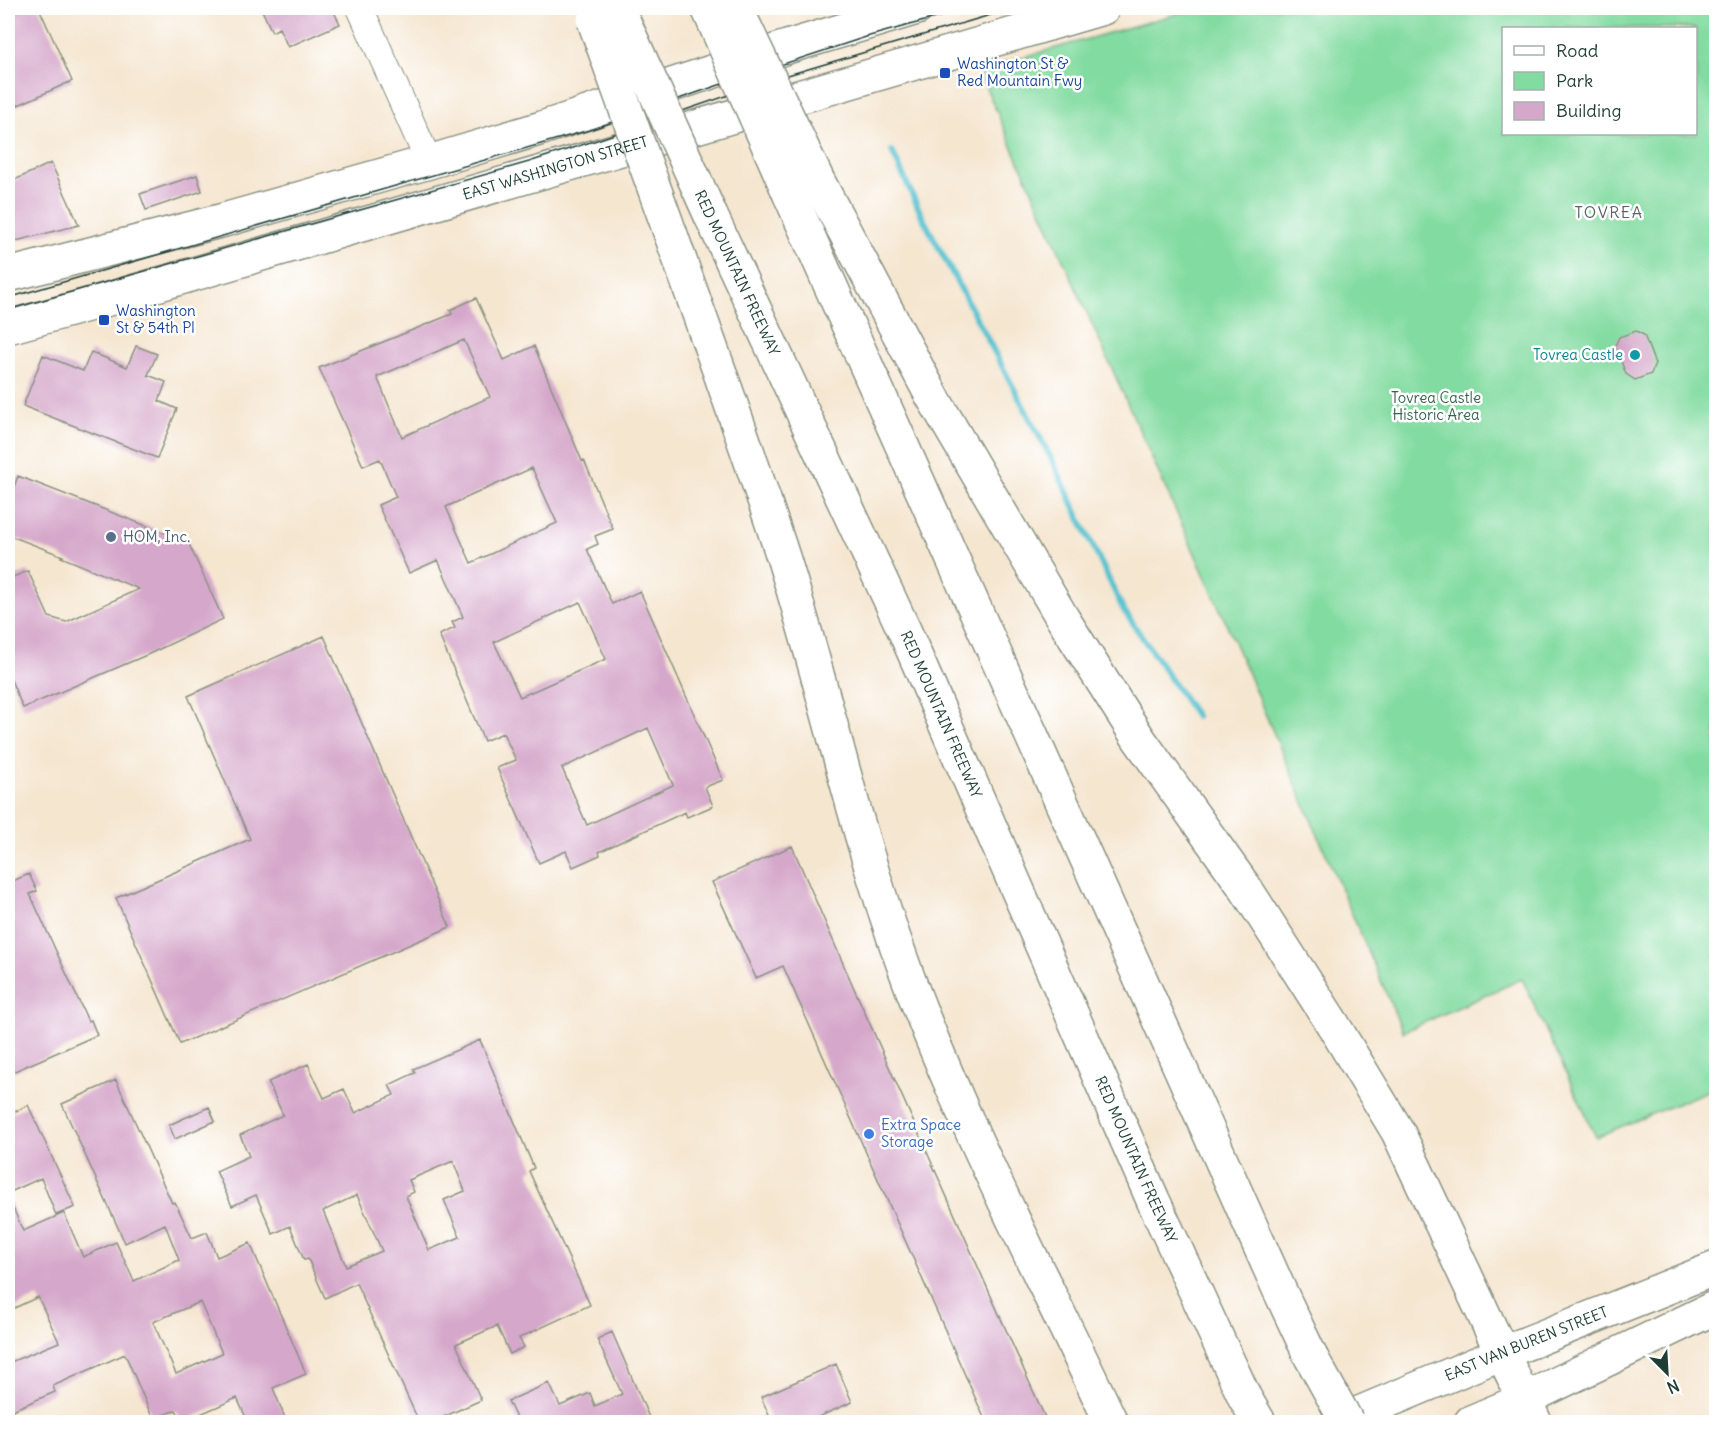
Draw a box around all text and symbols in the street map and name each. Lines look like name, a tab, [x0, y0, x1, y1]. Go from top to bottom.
legend	[1502, 27, 1697, 135]
text: Road	[1556, 39, 1599, 62]
place label: Washington St & Red Mountain Fwy	[957, 54, 1082, 90]
marker: Washington St & Red Mountain Fwy	[938, 66, 952, 80]
text: Park	[1556, 69, 1593, 92]
text: Building	[1556, 99, 1621, 122]
street label: EAST WASHINGTON STREET	[460, 132, 650, 204]
street label: RED MOUNTAIN FREEWAY	[691, 187, 784, 359]
district label: TOVREA	[1574, 202, 1644, 222]
place label: Washington St & 54th Pl	[116, 301, 196, 337]
marker: Washington St & 54th Pl	[97, 313, 111, 327]
place label: Tovrea Castle	[1533, 345, 1623, 364]
marker: Tovrea Castle	[1628, 348, 1642, 362]
park label: Tovrea Castle Historic Area	[1391, 388, 1481, 424]
place label: HOM, Inc.	[123, 527, 190, 546]
marker: HOM, Inc.	[104, 530, 118, 544]
street label: RED MOUNTAIN FREEWAY	[897, 628, 987, 801]
street label: RED MOUNTAIN FREEWAY	[1091, 1073, 1182, 1247]
place label: Extra Space Storage	[881, 1115, 961, 1151]
marker: Extra Space Storage	[862, 1127, 876, 1141]
street label: EAST VAN BUREN STREET	[1442, 1302, 1611, 1385]
north arrow	[1637, 1343, 1697, 1403]
text: N	[1664, 1375, 1682, 1398]

